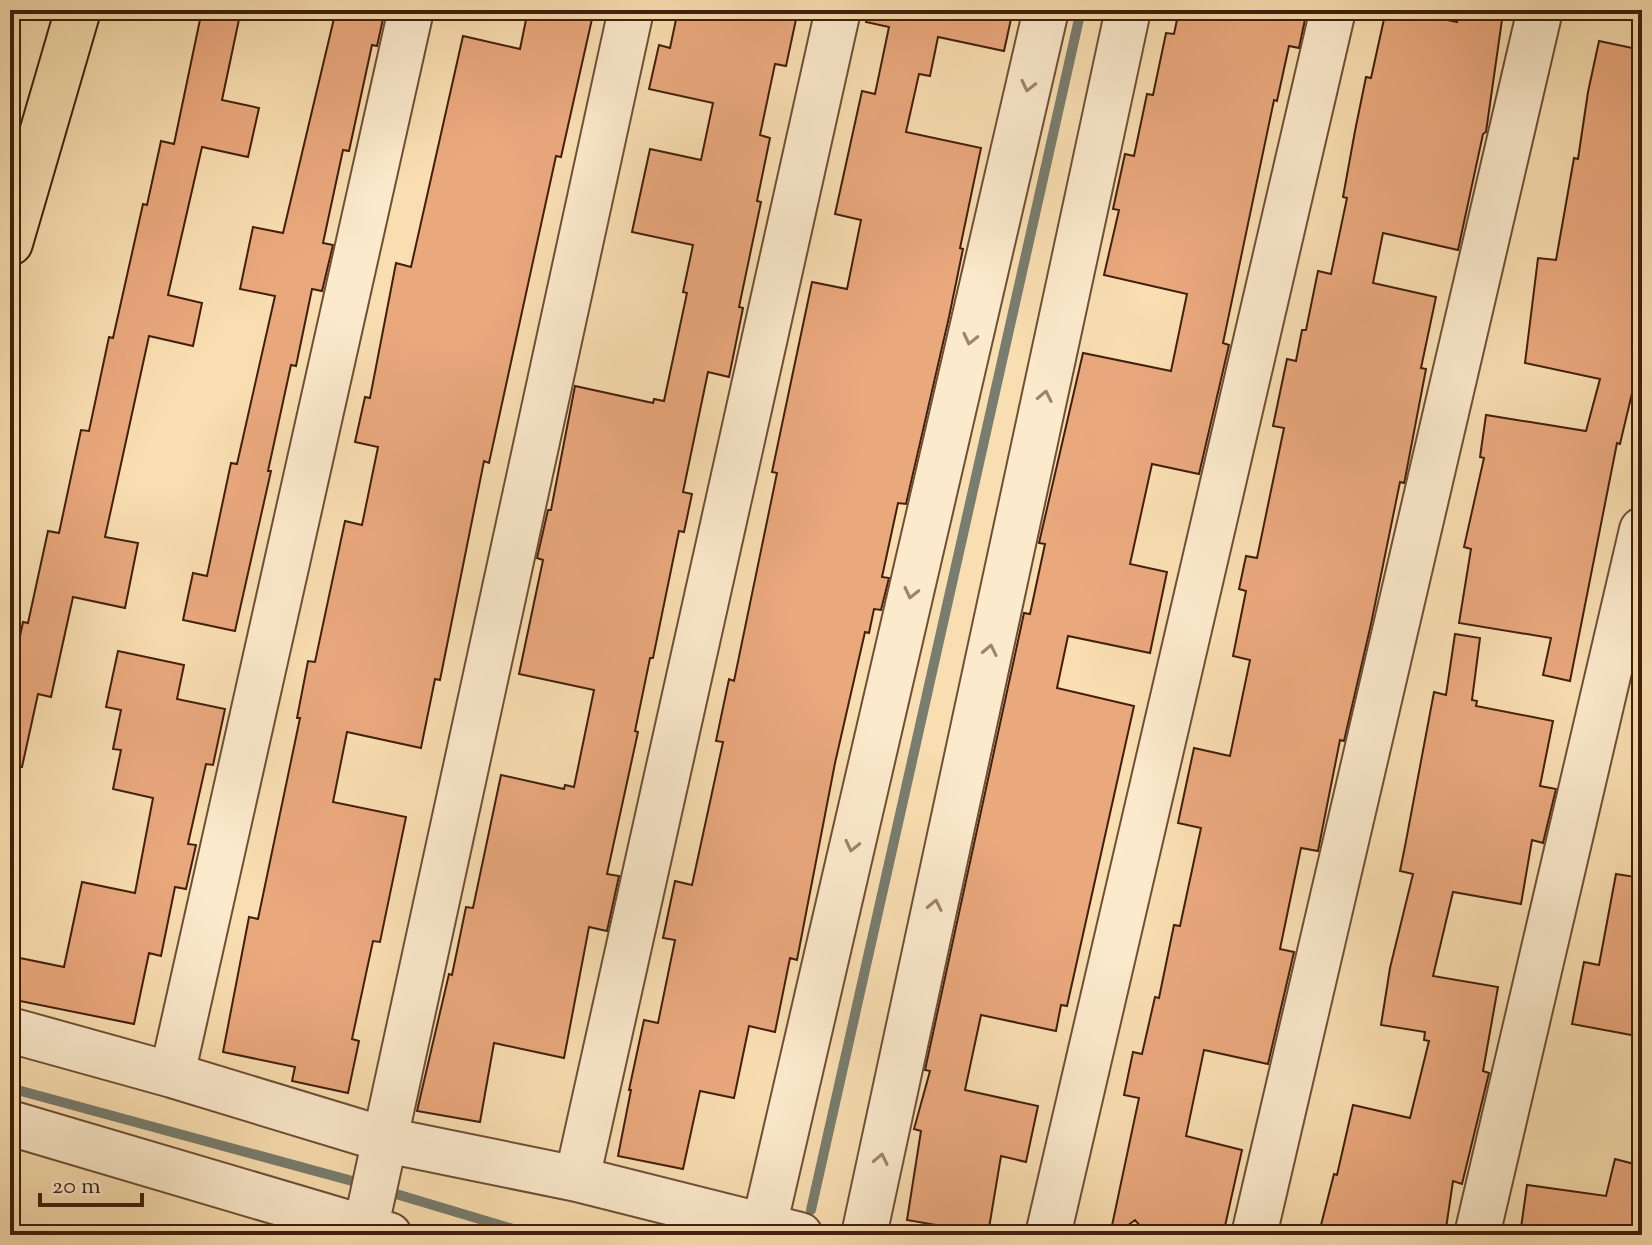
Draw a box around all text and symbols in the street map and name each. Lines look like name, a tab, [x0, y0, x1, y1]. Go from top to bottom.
one-way arrow	[1020, 79, 1037, 92]
one-way arrow	[962, 332, 979, 346]
one-way arrow	[1036, 390, 1053, 403]
one-way arrow	[903, 585, 920, 599]
one-way arrow	[981, 644, 998, 658]
one-way arrow	[844, 839, 861, 852]
one-way arrow	[926, 898, 943, 911]
one-way arrow	[872, 1152, 889, 1166]
scale bar	[40, 1157, 142, 1207]
text: 20 m	[52, 1170, 101, 1204]

